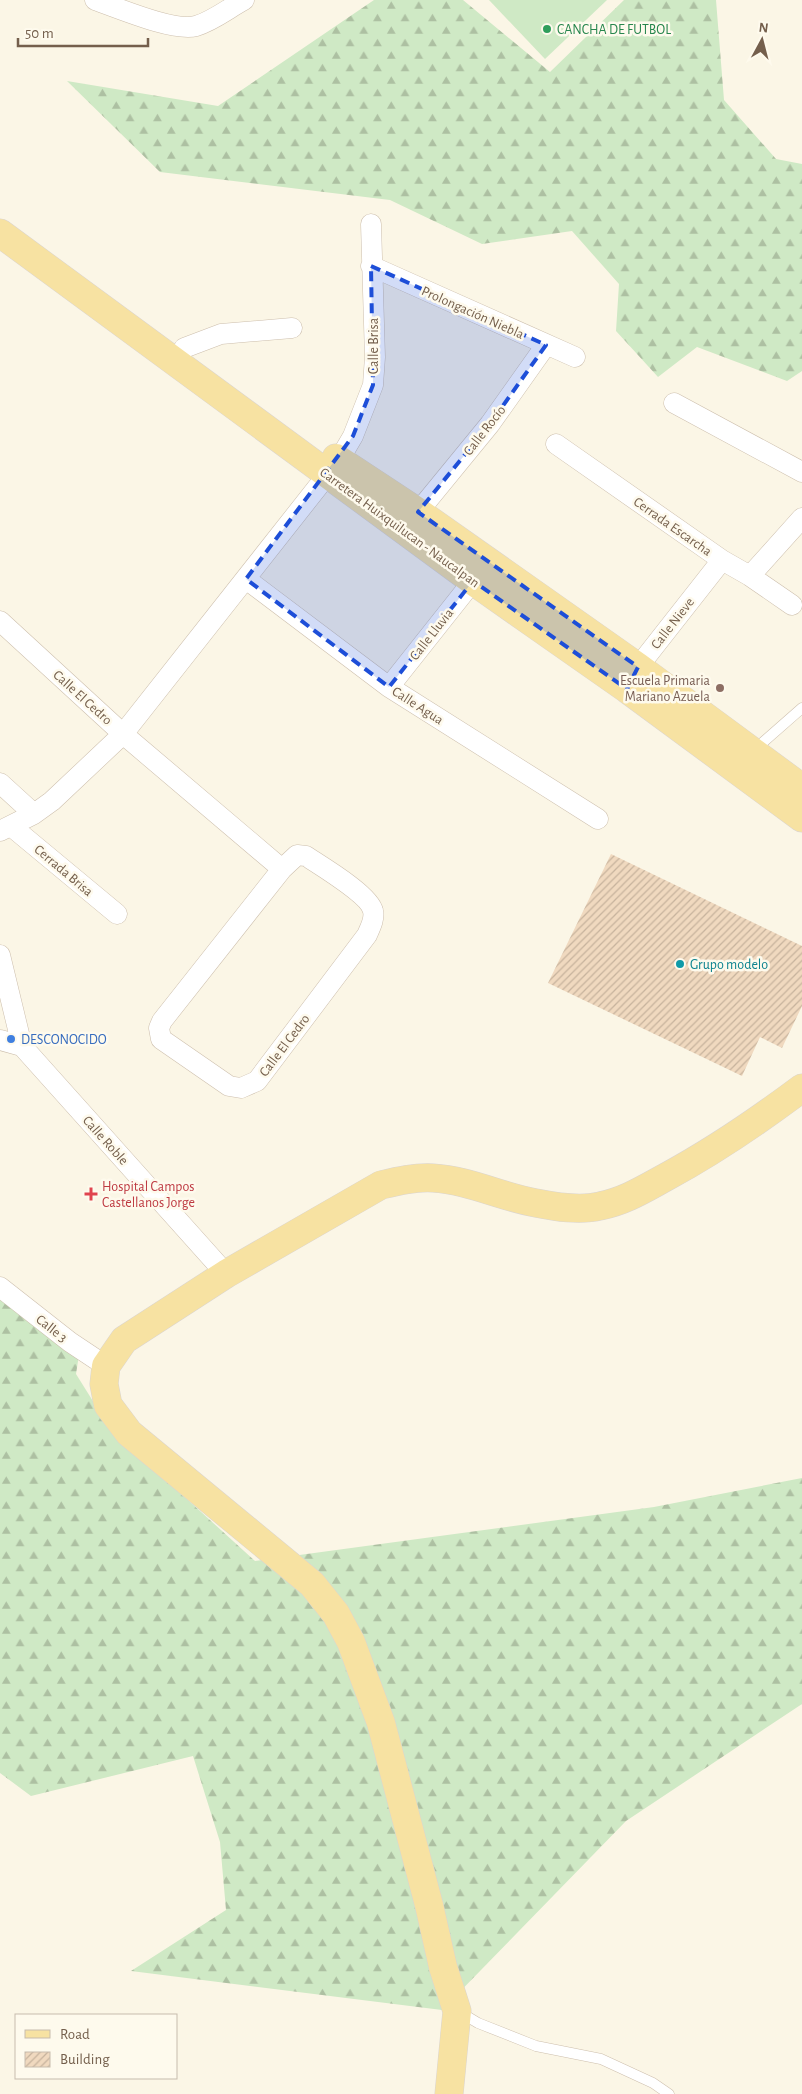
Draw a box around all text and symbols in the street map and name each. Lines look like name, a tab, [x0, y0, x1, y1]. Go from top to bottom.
scale bar	[18, 15, 148, 47]
north arrow	[737, 15, 787, 65]
text: N	[758, 21, 769, 36]
marker: CANCHA DE FUTBOL	[541, 23, 553, 35]
place label: CANCHA DE FUTBOL	[557, 23, 671, 37]
text: 50 m	[25, 26, 54, 41]
street label: Prolongación Niebla	[419, 284, 526, 342]
street label: Calle Brisa	[367, 317, 381, 374]
street label: Calle Rocío	[461, 403, 509, 458]
street label: Carretera Huixquilucan - Naucalpan	[317, 465, 482, 590]
street label: Cerrada Escarcha	[631, 495, 715, 559]
street label: Calle Nieve	[648, 595, 697, 652]
street label: Calle Lluvia	[407, 606, 457, 663]
street label: Calle El Cedro	[50, 668, 115, 728]
place label: Escuela Primaria Mariano Azuela	[620, 674, 711, 704]
marker: Escuela Primaria Mariano Azuela	[714, 682, 726, 694]
street label: Calle Agua	[389, 684, 446, 728]
street label: Cerrada Brisa	[31, 842, 96, 900]
marker: Grupo modelo	[674, 958, 686, 970]
place label: Grupo modelo	[690, 958, 768, 972]
street label: Calle El Cedro	[257, 1012, 313, 1079]
marker: DESCONOCIDO	[5, 1033, 17, 1045]
place label: DESCONOCIDO	[21, 1033, 107, 1047]
street label: Calle Roble	[80, 1113, 131, 1168]
place label: Hospital Campos Castellanos Jorge	[102, 1180, 195, 1210]
marker: Hospital Campos Castellanos Jorge	[84, 1187, 98, 1201]
street label: Calle 3	[33, 1312, 70, 1345]
legend	[15, 2014, 178, 2079]
text: Road	[60, 2027, 90, 2042]
text: Building	[60, 2052, 110, 2067]

